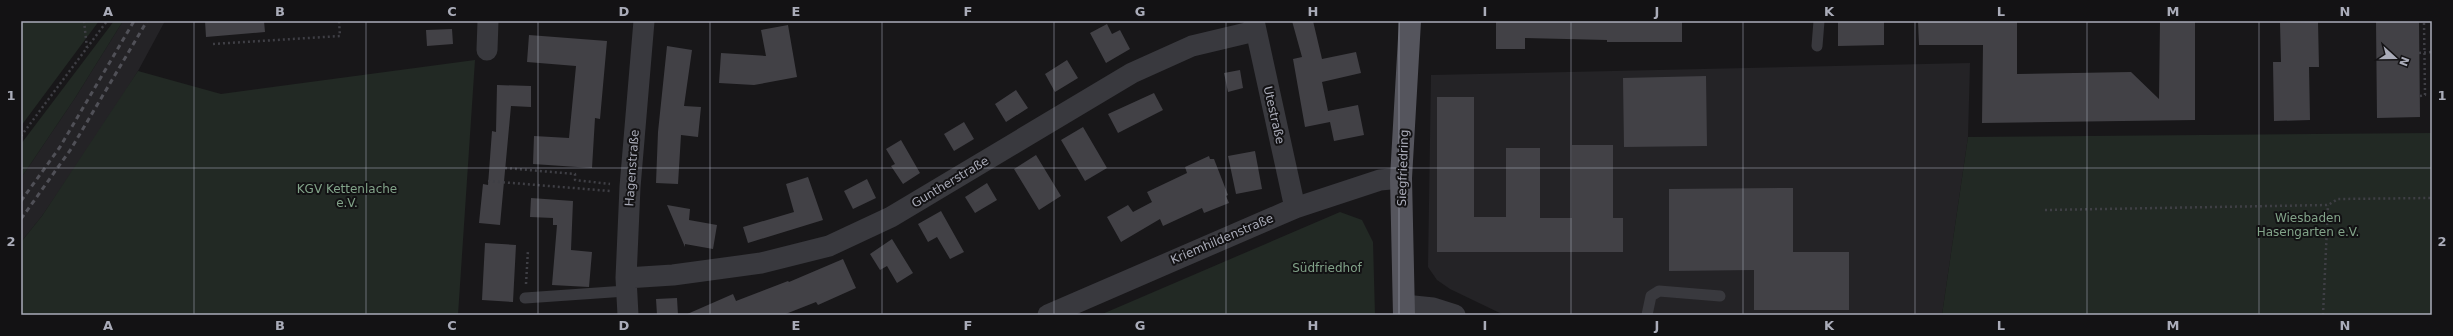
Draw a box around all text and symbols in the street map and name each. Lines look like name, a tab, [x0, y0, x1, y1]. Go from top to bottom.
text: A	[103, 4, 113, 19]
text: B	[275, 4, 285, 19]
text: C	[447, 4, 457, 19]
text: D	[619, 4, 630, 19]
text: E	[792, 4, 800, 19]
text: F	[964, 4, 972, 19]
text: G	[1135, 4, 1145, 19]
text: H	[1308, 4, 1318, 19]
text: I	[1483, 4, 1487, 19]
text: J	[1654, 4, 1659, 19]
text: K	[1824, 4, 1835, 19]
text: L	[1997, 4, 2005, 19]
text: M	[2167, 4, 2179, 19]
text: N	[2340, 4, 2350, 19]
north arrow	[2375, 38, 2415, 78]
text: N	[2396, 55, 2412, 68]
street label: Utestraße	[1261, 85, 1287, 145]
text: 1	[6, 88, 16, 103]
text: 1	[2437, 88, 2447, 103]
street label: Hagenstraße	[622, 129, 642, 207]
street label: Siegfriedring	[1395, 129, 1411, 207]
street label: Guntherstraße	[909, 154, 991, 210]
park label: KGV Kettenlache e.V.	[297, 182, 397, 210]
street label: Kriemhildenstraße	[1169, 211, 1275, 267]
park label: Wiesbaden Hasengarten e.V.	[2257, 211, 2359, 239]
text: 2	[6, 234, 16, 249]
text: 2	[2437, 234, 2447, 249]
park label: Südfriedhof	[1292, 261, 1363, 275]
text: A	[103, 318, 113, 333]
text: B	[275, 318, 285, 333]
text: C	[447, 318, 457, 333]
text: D	[619, 318, 630, 333]
text: E	[792, 318, 800, 333]
text: F	[964, 318, 972, 333]
text: G	[1135, 318, 1145, 333]
text: H	[1308, 318, 1318, 333]
text: I	[1483, 318, 1487, 333]
text: J	[1654, 318, 1659, 333]
text: K	[1824, 318, 1835, 333]
text: L	[1997, 318, 2005, 333]
text: M	[2167, 318, 2179, 333]
text: N	[2340, 318, 2350, 333]

